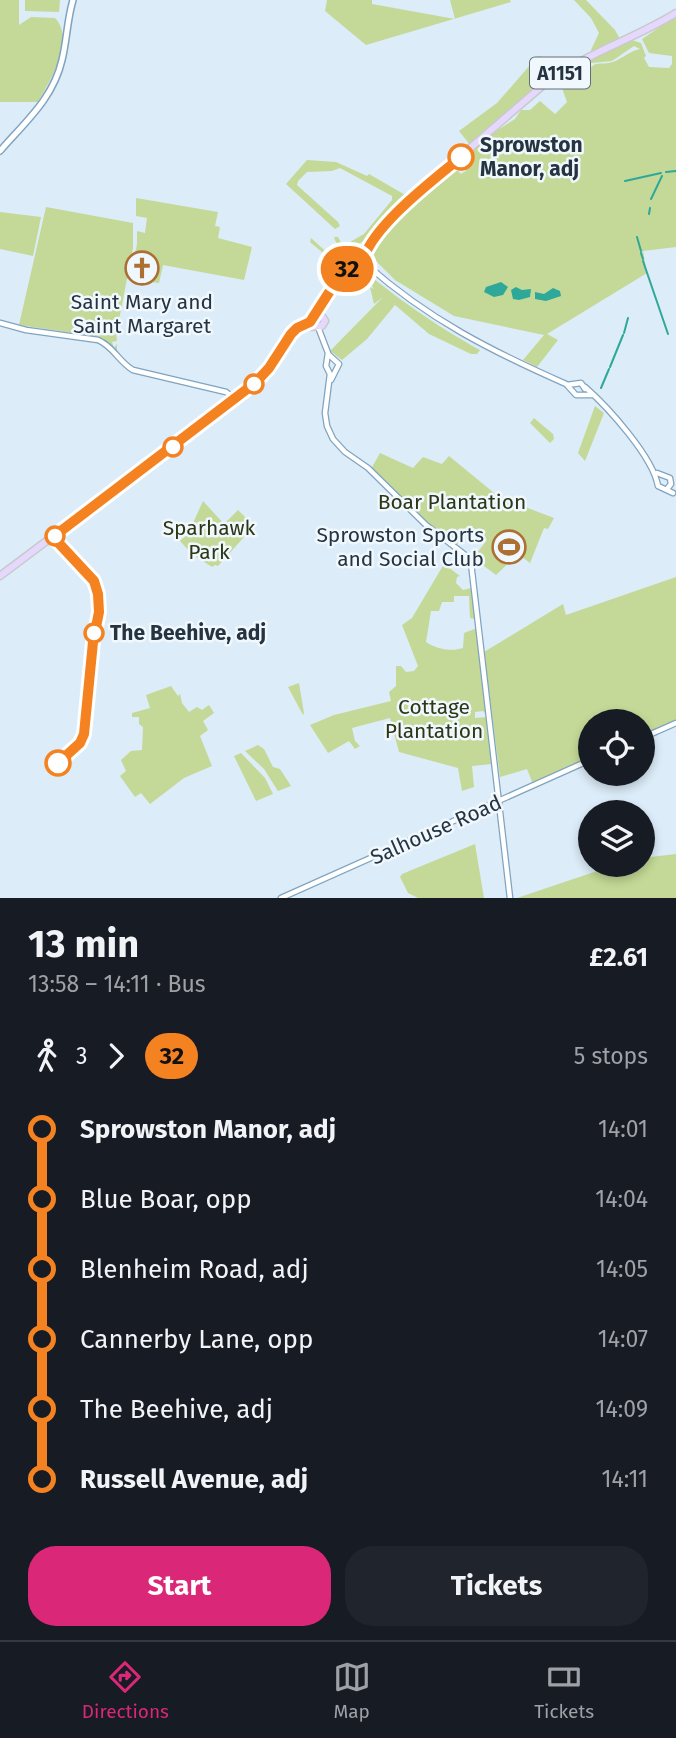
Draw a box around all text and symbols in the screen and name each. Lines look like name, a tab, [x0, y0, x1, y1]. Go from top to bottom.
road number: A1151	[530, 58, 590, 88]
place label: Sprowston Manor, adj	[480, 132, 583, 182]
marker: Sprowston Manor, adj	[448, 144, 474, 170]
line badge: 32	[316, 246, 378, 292]
church icon: Saint Mary and Saint Margaret	[123, 249, 161, 287]
text: 32	[335, 255, 359, 283]
place label: Saint Mary and Saint Margaret	[71, 289, 213, 339]
unlabelled marker	[244, 374, 264, 394]
unlabelled marker	[163, 437, 183, 457]
park label: Boar Plantation	[378, 489, 526, 515]
park label: Sparhawk Park	[163, 515, 256, 565]
place label: Sprowston Sports and Social Club	[316, 522, 484, 572]
unlabelled marker	[45, 526, 65, 546]
sports icon: Sprowston Sports and Social Club	[490, 528, 528, 566]
place label: The Beehive, adj	[110, 620, 266, 646]
marker: The Beehive, adj	[84, 623, 104, 643]
park label: Cottage Plantation	[385, 694, 483, 744]
map controls	[578, 709, 655, 877]
button: locate	[578, 709, 655, 786]
unlabelled marker	[45, 750, 71, 776]
street label: Salhouse Road	[366, 789, 506, 871]
button: layers	[578, 800, 655, 877]
text: 13 min	[28, 921, 139, 967]
text: £2.61	[589, 942, 648, 973]
text: 13:58 – 14:11 · Bus	[28, 970, 206, 998]
icon: walk	[28, 1037, 66, 1075]
icon: forward	[97, 1037, 135, 1075]
text: 3	[76, 1042, 87, 1070]
text: 32	[159, 1042, 184, 1070]
text: 5 stops	[574, 1042, 648, 1070]
text: Sprowston Manor, adj	[80, 1114, 336, 1145]
text: 14:01	[598, 1115, 648, 1143]
text: Blue Boar, opp	[80, 1184, 252, 1215]
text: 14:04	[595, 1185, 648, 1213]
text: Blenheim Road, adj	[80, 1254, 309, 1285]
text: 14:05	[596, 1255, 648, 1283]
text: Cannerby Lane, opp	[80, 1324, 313, 1355]
text: 14:07	[598, 1325, 648, 1353]
text: The Beehive, adj	[80, 1394, 273, 1425]
text: 14:09	[596, 1395, 648, 1423]
text: Russell Avenue, adj	[80, 1464, 308, 1495]
text: 14:11	[602, 1465, 648, 1493]
button: Start	[28, 1546, 331, 1626]
button: Tickets	[345, 1546, 648, 1626]
tab: Directions	[82, 1658, 169, 1723]
tab: Map	[333, 1658, 371, 1723]
tab: Tickets	[534, 1658, 594, 1723]

